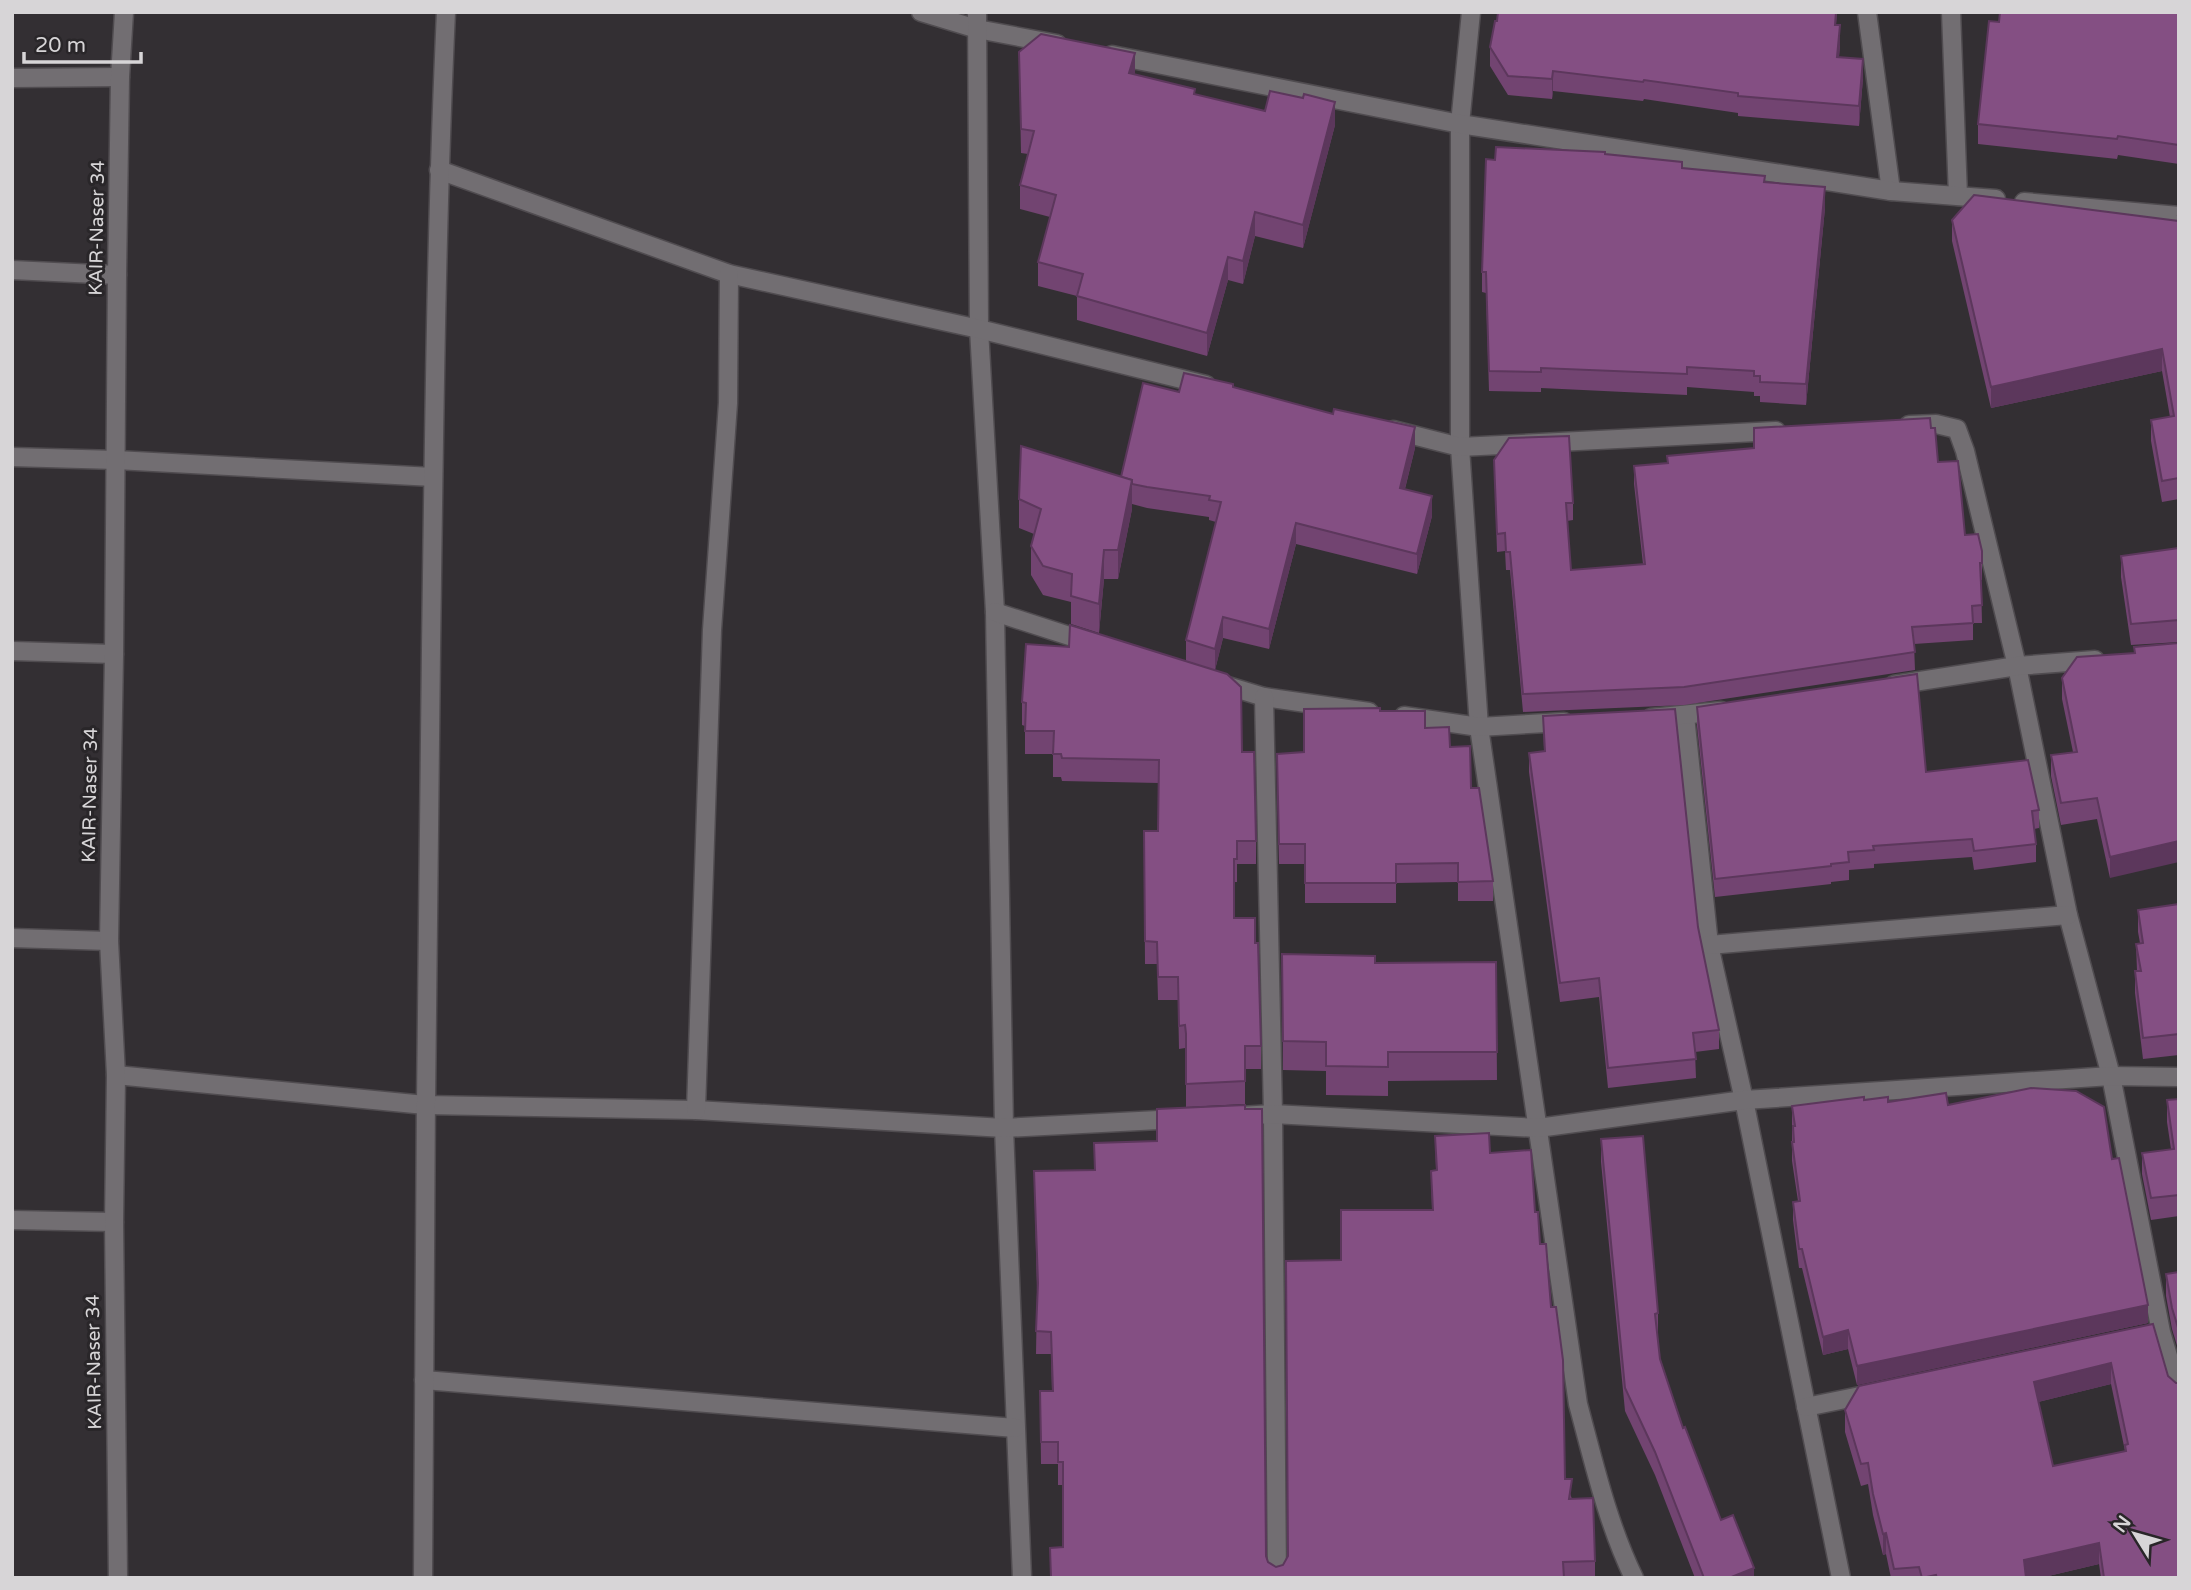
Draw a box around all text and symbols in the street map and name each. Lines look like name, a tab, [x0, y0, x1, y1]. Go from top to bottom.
scale bar	[24, 21, 142, 65]
text: 20 m	[35, 33, 86, 58]
street label: KAIR-Naser 34	[85, 160, 109, 296]
street label: KAIR-Naser 34	[78, 727, 102, 863]
street label: KAIR-Naser 34	[82, 1294, 106, 1430]
north arrow	[2100, 1499, 2170, 1569]
text: N	[2109, 1512, 2136, 1537]

